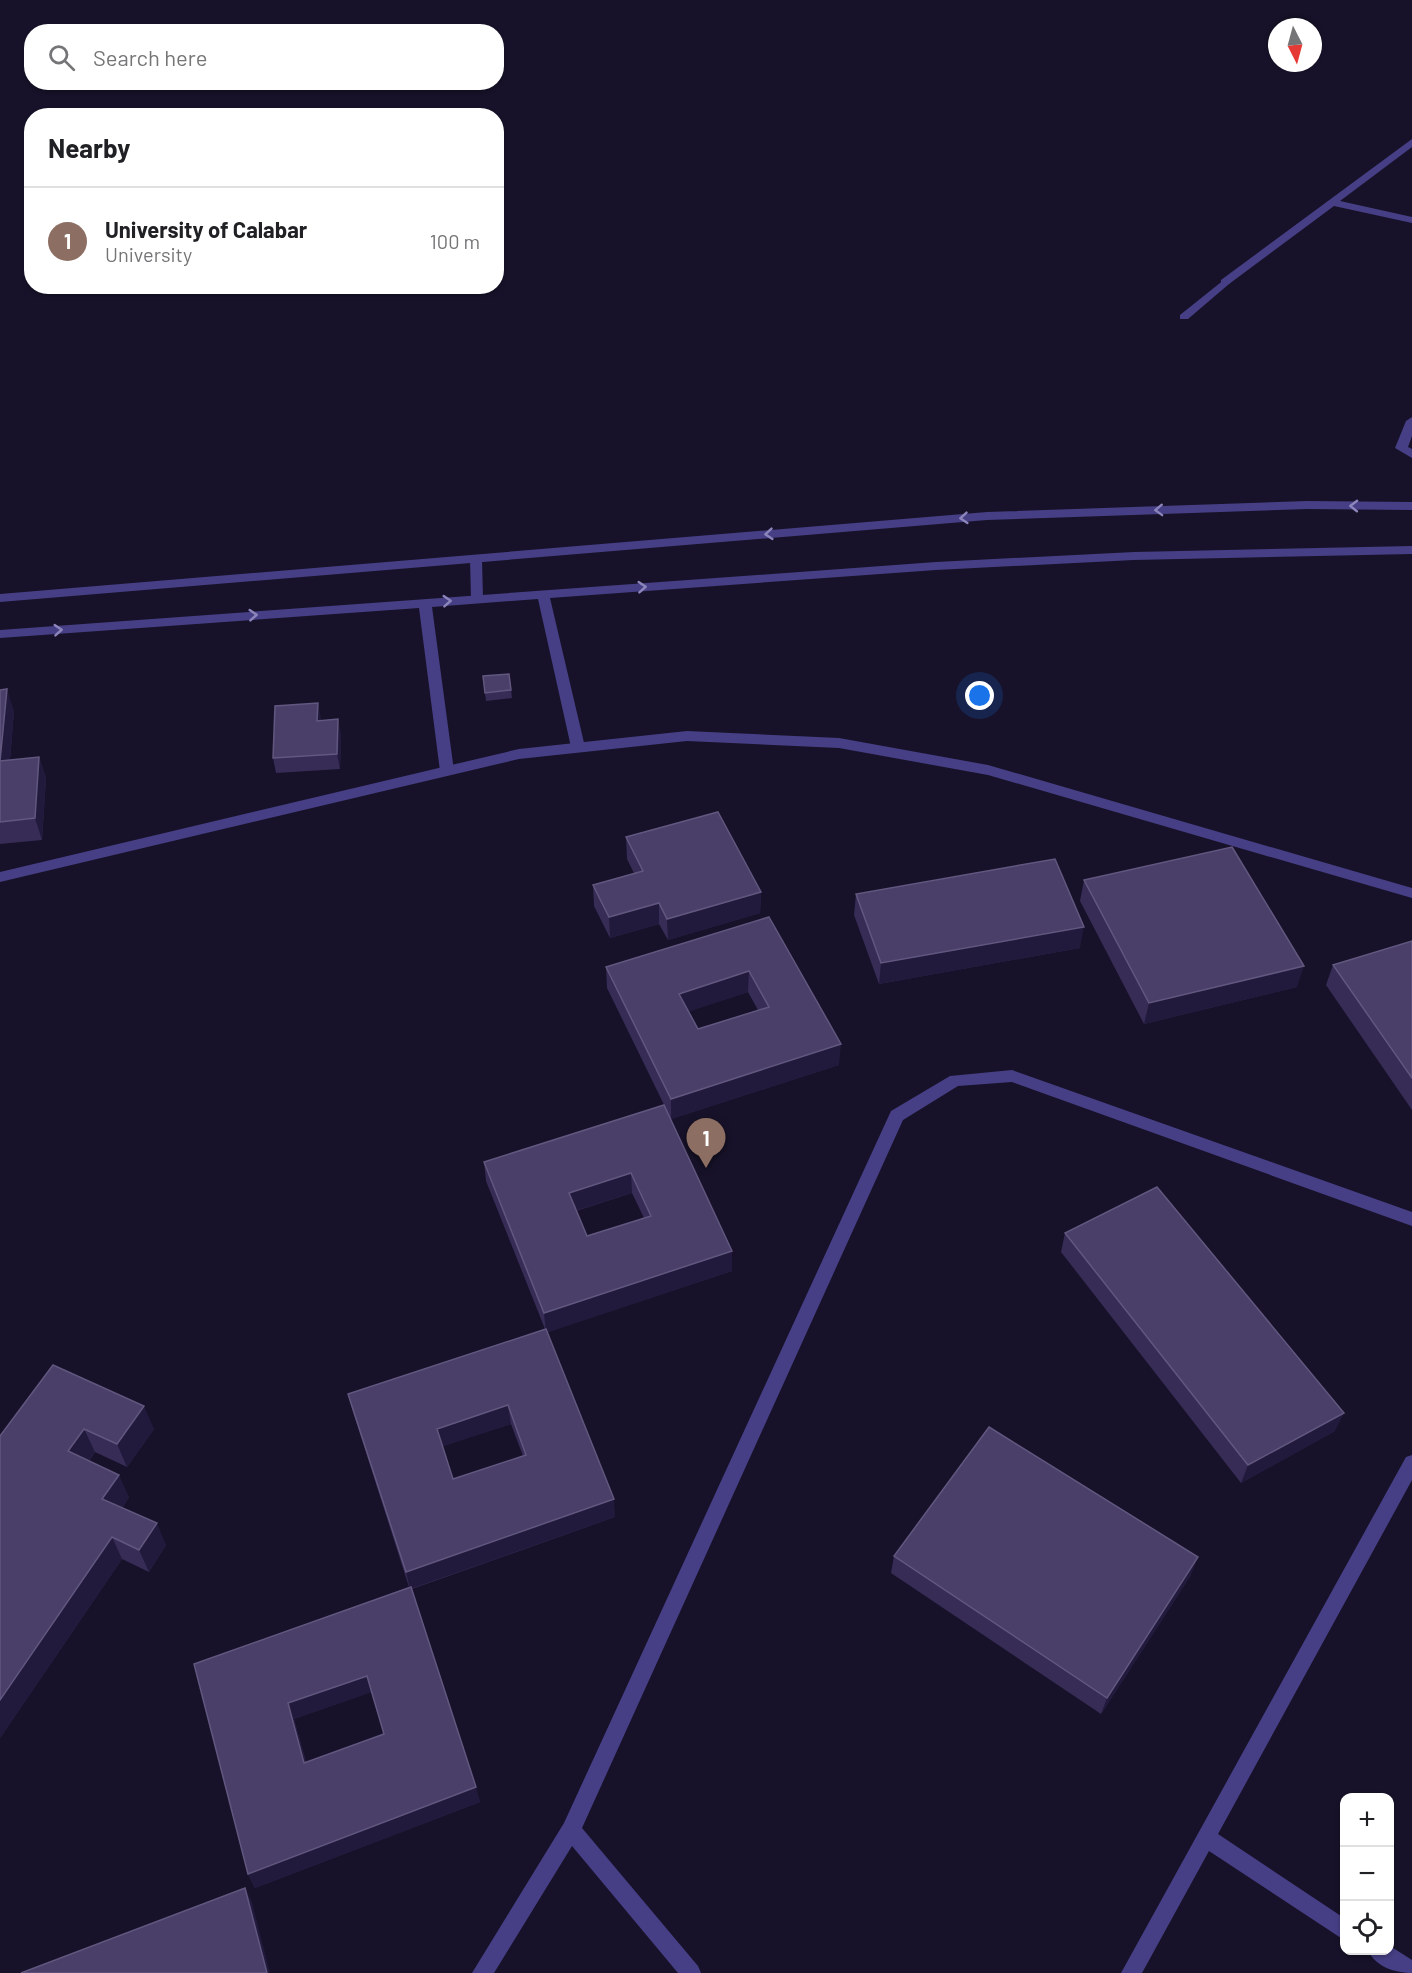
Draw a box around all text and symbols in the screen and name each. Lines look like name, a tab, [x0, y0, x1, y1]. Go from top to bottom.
north arrow	[1268, 18, 1322, 72]
search box	[24, 24, 504, 90]
icon: search	[45, 41, 78, 74]
text: Search here	[93, 44, 207, 70]
text: Nearby	[48, 132, 130, 163]
text: University of Calabar	[105, 216, 307, 242]
text: 1	[64, 229, 71, 253]
text: 100 m	[430, 229, 480, 253]
text: University	[105, 242, 192, 266]
one-way arrow	[1349, 499, 1358, 512]
one-way arrow	[1154, 503, 1163, 516]
one-way arrow	[959, 511, 968, 524]
one-way arrow	[765, 527, 774, 540]
one-way arrow	[637, 581, 646, 594]
one-way arrow	[443, 595, 452, 608]
one-way arrow	[248, 609, 257, 622]
one-way arrow	[54, 624, 63, 637]
your location	[965, 681, 994, 710]
pin: 1	[686, 1118, 726, 1168]
map controls	[1340, 1793, 1394, 1955]
button: +	[1340, 1793, 1394, 1847]
button: −	[1340, 1847, 1394, 1901]
button: locate	[1340, 1901, 1394, 1955]

